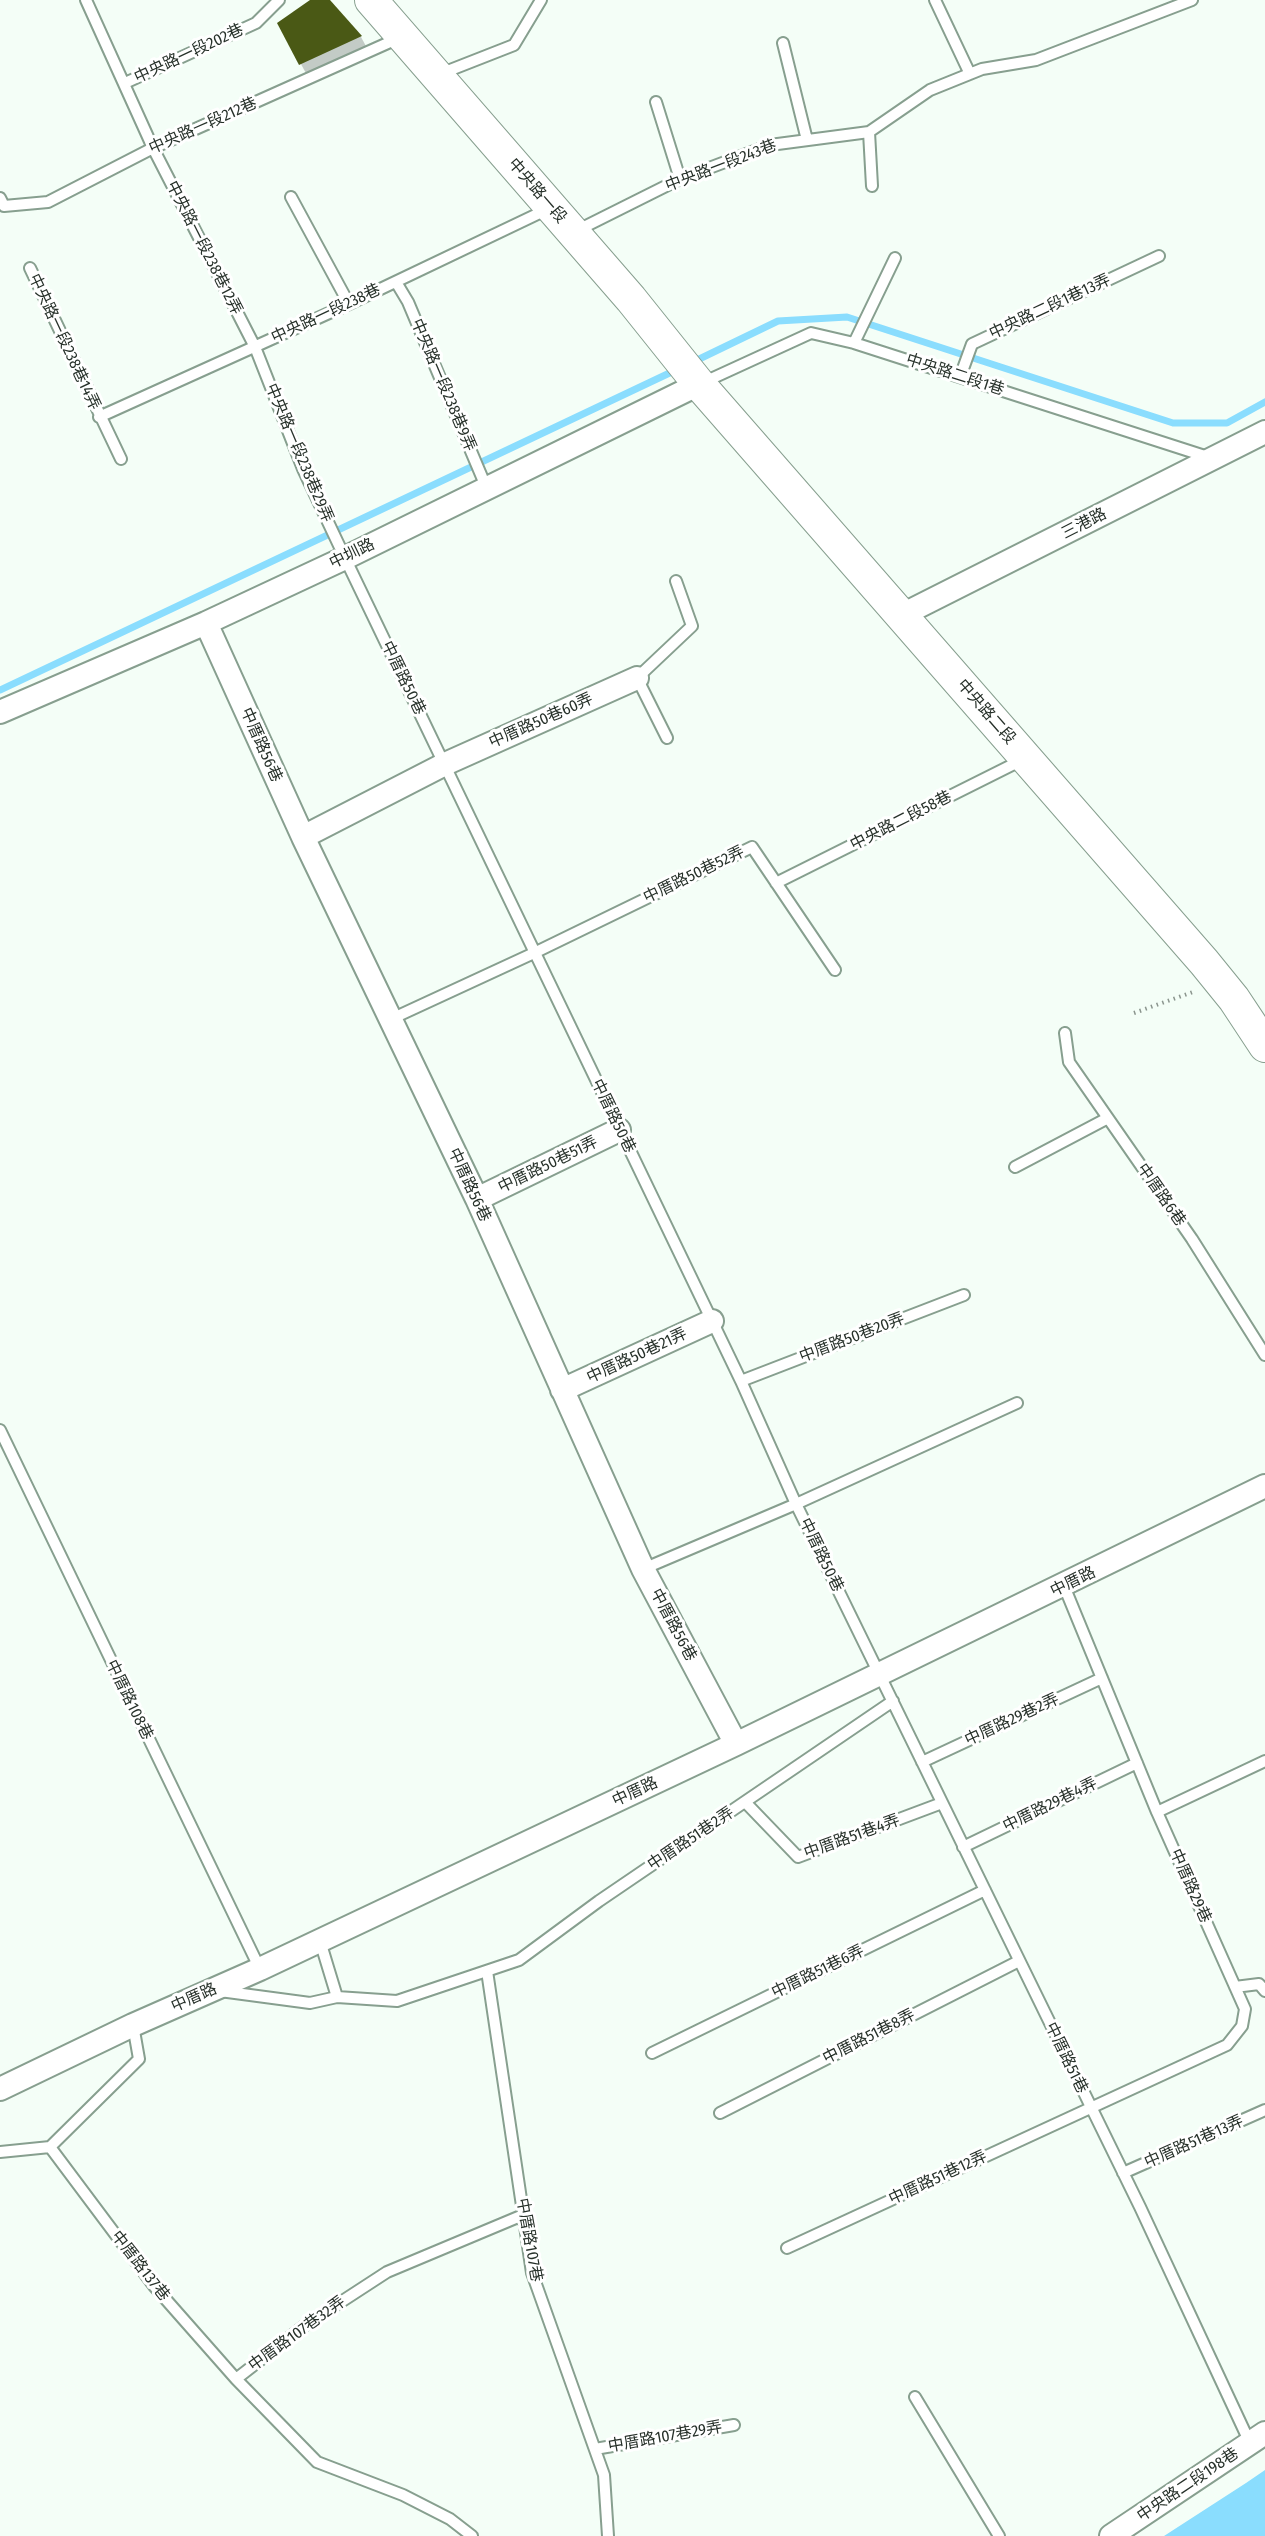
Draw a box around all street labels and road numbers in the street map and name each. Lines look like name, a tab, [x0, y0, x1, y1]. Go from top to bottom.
street label: 中央路一段202巷	[131, 20, 247, 88]
street label: 中央路一段212巷	[146, 94, 260, 158]
street label: 中央路一段243巷	[663, 136, 779, 196]
street label: 中央路一段	[504, 155, 570, 227]
street label: 中央路一段238巷12弄	[162, 178, 246, 318]
street label: 中央路二段1巷13弄	[986, 270, 1114, 344]
street label: 中央路一段238巷14弄	[24, 271, 104, 413]
street label: 中央路一段238巷	[268, 280, 384, 348]
street label: 中央路一段238巷9弄	[406, 316, 480, 454]
street label: 中央路二段1巷	[903, 350, 1007, 400]
street label: 中央路一段238巷29弄	[261, 381, 337, 525]
street label: 三港路	[1058, 505, 1110, 543]
street label: 中圳路	[326, 535, 378, 573]
street label: 中厝路50巷	[377, 638, 429, 718]
street label: 中央路二段	[953, 676, 1019, 748]
street label: 中厝路50巷60弄	[486, 689, 596, 753]
street label: 中厝路56巷	[236, 705, 286, 785]
street label: 中央路二段58巷	[847, 787, 955, 855]
street label: 中厝路50巷52弄	[640, 842, 748, 908]
street label: 中厝路50巷	[587, 1076, 639, 1156]
street label: 中厝路50巷51弄	[495, 1133, 601, 1197]
street label: 中厝路56巷	[444, 1145, 494, 1225]
street label: 中厝路6巷	[1133, 1160, 1189, 1230]
street label: 中厝路50巷20弄	[797, 1309, 907, 1367]
street label: 中厝路50巷21弄	[584, 1324, 690, 1388]
street label: 中厝路50巷	[795, 1515, 847, 1595]
street label: 中厝路	[1047, 1563, 1099, 1601]
street label: 中厝路56巷	[646, 1585, 700, 1665]
street label: 中厝路108巷	[101, 1657, 157, 1743]
street label: 中厝路29巷2弄	[962, 1690, 1062, 1750]
street label: 中厝路	[609, 1773, 661, 1811]
street label: 中厝路29巷4弄	[1000, 1774, 1100, 1836]
street label: 中厝路51巷2弄	[644, 1803, 738, 1875]
street label: 中厝路51巷4弄	[801, 1811, 903, 1863]
street label: 中厝路29巷	[1165, 1846, 1215, 1926]
street label: 中厝路51巷6弄	[769, 1941, 867, 2003]
street label: 中厝路	[168, 1979, 220, 2017]
street label: 中厝路51巷8弄	[820, 2006, 918, 2068]
street label: 中厝路51巷	[1041, 2019, 1091, 2097]
street label: 中厝路51巷13弄	[1142, 2112, 1246, 2172]
street label: 中厝路51巷12弄	[886, 2147, 990, 2209]
street label: 中厝路107巷	[512, 2197, 546, 2283]
street label: 中厝路137巷	[107, 2227, 173, 2305]
street label: 中厝路107巷32弄	[245, 2292, 349, 2376]
street label: 中厝路107巷29弄	[606, 2418, 724, 2456]
street label: 中央路二段198巷	[1134, 2444, 1242, 2526]

